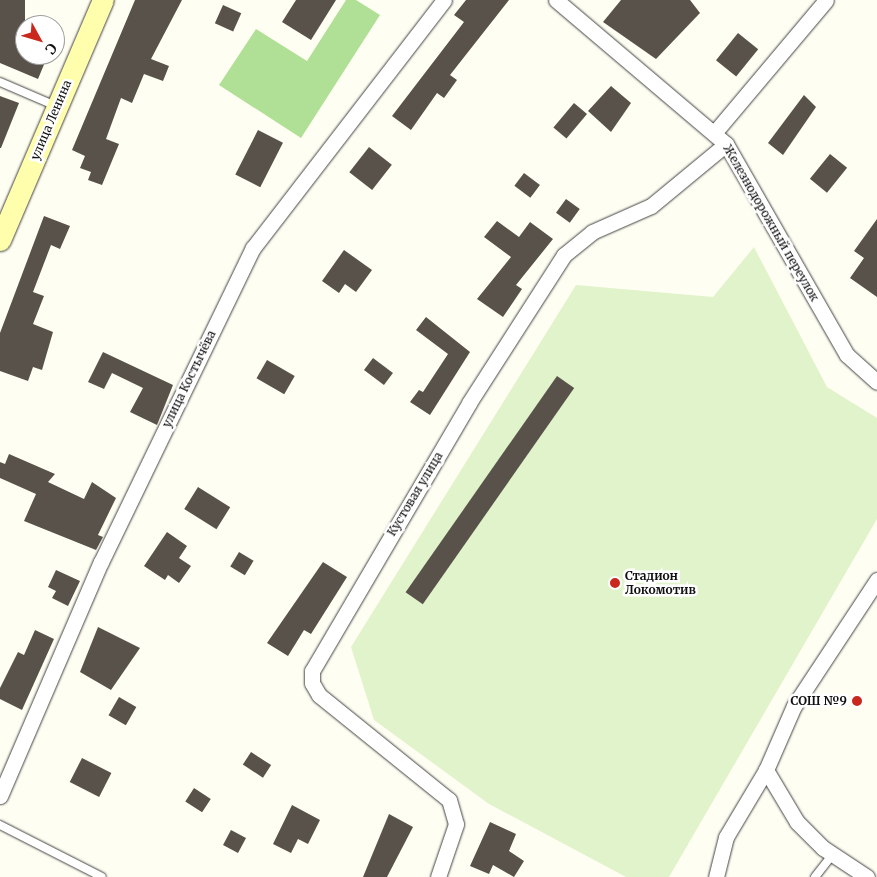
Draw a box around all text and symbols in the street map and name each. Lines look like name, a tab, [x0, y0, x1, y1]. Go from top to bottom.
north arrow	[15, 15, 65, 65]
text: С	[41, 40, 61, 58]
street label: улица Ленина	[28, 78, 74, 162]
street label: Железнодорожный переулок	[720, 142, 822, 304]
street label: улица Костычёва	[159, 328, 219, 430]
street label: Кустовая улица	[384, 449, 446, 539]
place label: Стадион Локомотив	[625, 569, 696, 597]
marker: Стадион Локомотив	[609, 577, 621, 589]
place label: СОШ №9	[791, 694, 847, 708]
marker: СОШ №9	[851, 695, 863, 707]

